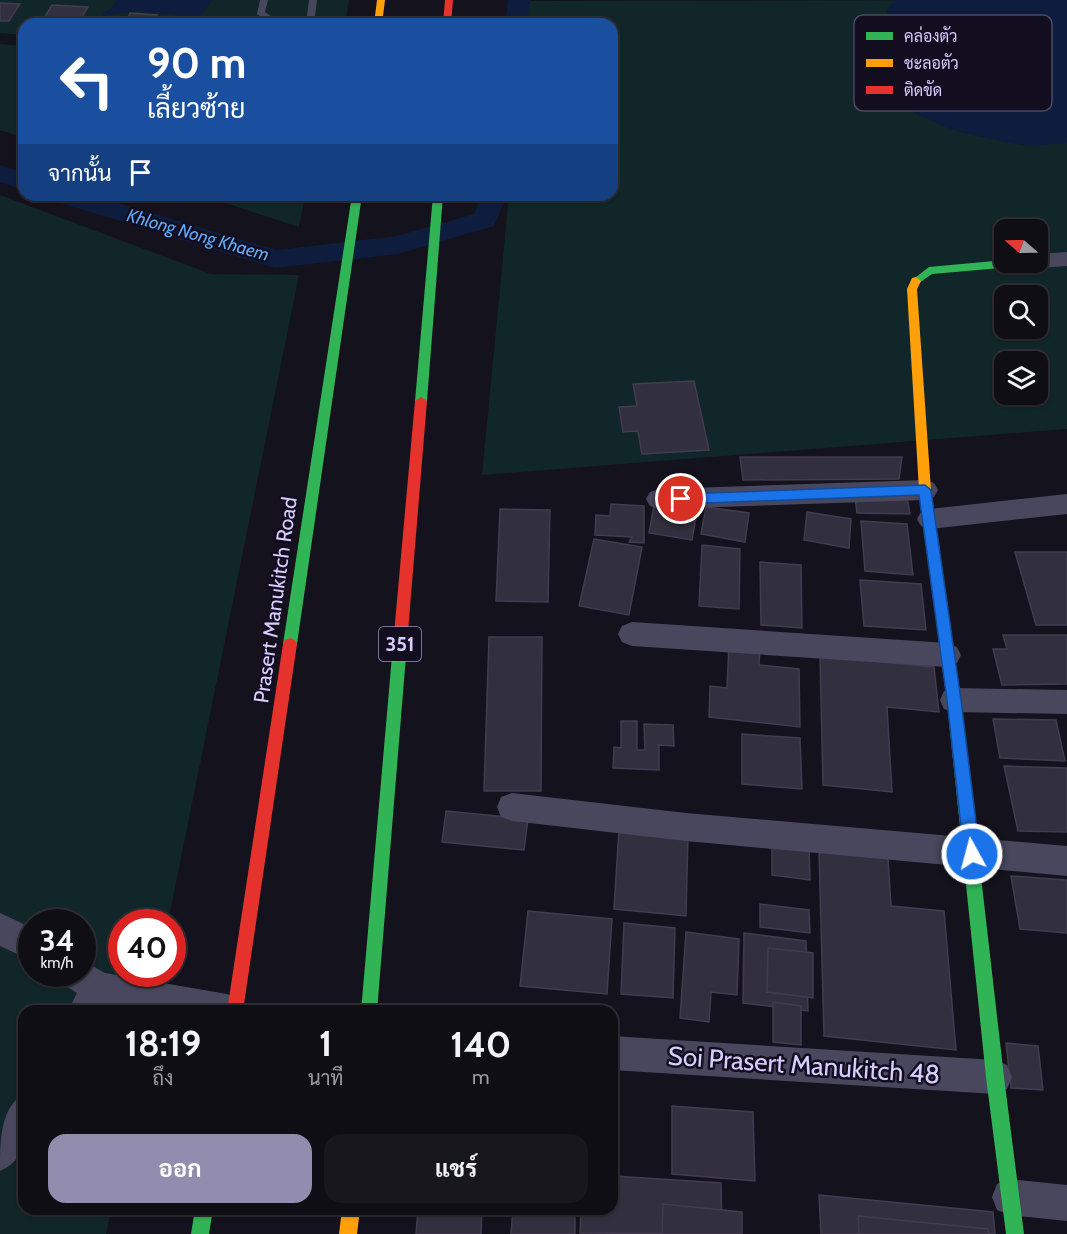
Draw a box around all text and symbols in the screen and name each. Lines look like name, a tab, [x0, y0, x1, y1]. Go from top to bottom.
legend	[854, 15, 1052, 111]
text: คล่องตัว	[904, 26, 958, 46]
text: 90 m	[147, 37, 246, 89]
icon: left	[48, 42, 126, 120]
text: ชะลอตัว	[904, 53, 959, 73]
text: ติดขัด	[904, 80, 942, 100]
text: เลี้ยวซ้าย	[147, 92, 245, 125]
icon: arrive	[124, 156, 157, 189]
text: จากนั้น	[48, 160, 112, 187]
water label: Khlong Nong Khaem	[124, 204, 272, 266]
north arrow	[994, 219, 1048, 273]
map controls	[994, 219, 1048, 405]
button: search	[994, 285, 1048, 339]
button: layers	[994, 351, 1048, 405]
pin	[655, 473, 706, 524]
icon: arrive	[664, 482, 697, 515]
street label: Prasert Manukitch Road	[248, 495, 302, 705]
road number: 351	[379, 627, 421, 661]
position arrow	[940, 822, 1004, 886]
speed limit sign: 40	[108, 909, 186, 987]
text: 34	[40, 922, 74, 959]
text: km/h	[41, 954, 73, 972]
text: 18:19	[125, 1021, 201, 1065]
text: 1	[319, 1021, 332, 1065]
text: 140	[450, 1022, 511, 1066]
street label: Soi Prasert Manukitch 48	[667, 1040, 941, 1090]
text: m	[472, 1065, 490, 1089]
text: ถึง	[153, 1066, 173, 1090]
text: นาที	[308, 1066, 344, 1090]
button: ออก	[48, 1134, 312, 1203]
button: แชร์	[324, 1134, 588, 1203]

